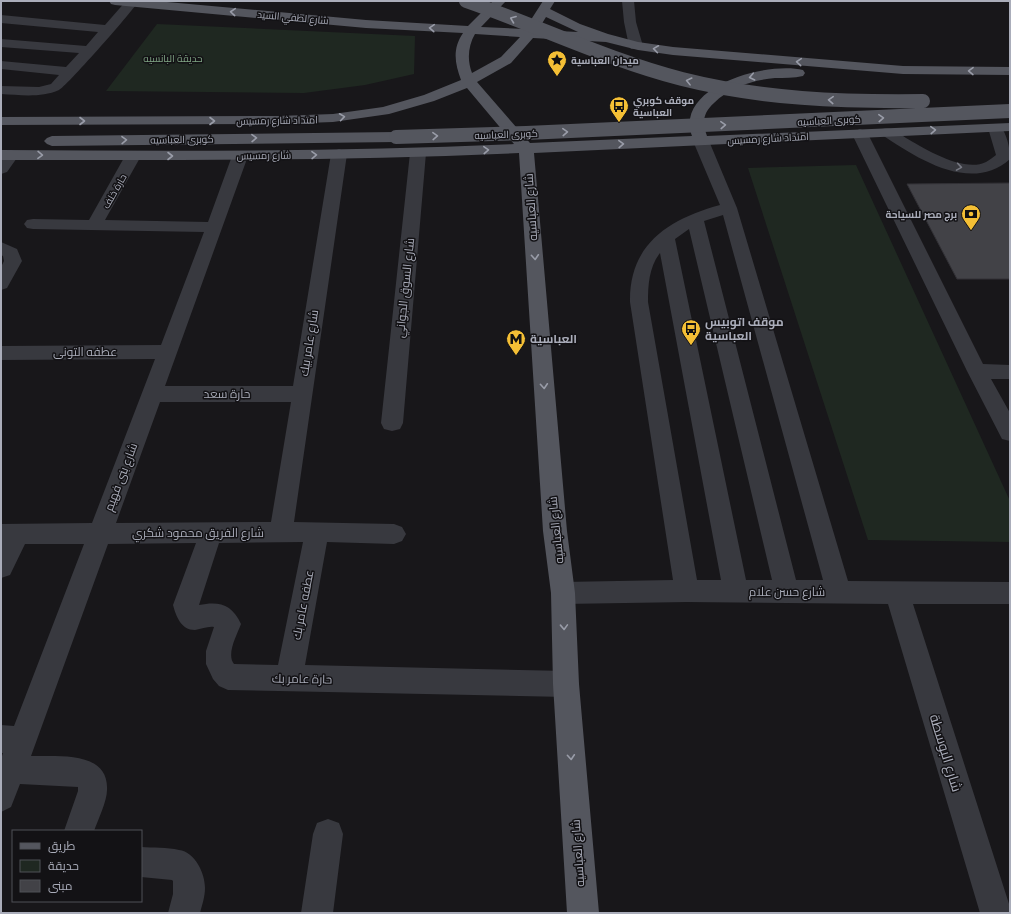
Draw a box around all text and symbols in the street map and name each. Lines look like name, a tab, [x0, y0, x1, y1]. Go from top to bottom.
one-way arrow	[230, 7, 236, 16]
street label: شارع لطفي السيد	[257, 7, 329, 28]
one-way arrow	[510, 15, 517, 23]
one-way arrow	[429, 23, 435, 32]
one-way arrow	[653, 45, 659, 54]
place icon: ميدان العباسية	[546, 49, 568, 77]
park label: حديقة البانسيه	[143, 51, 203, 66]
place label: ميدان العباسية	[571, 53, 639, 68]
one-way arrow	[796, 57, 802, 66]
one-way arrow	[968, 67, 974, 75]
one-way arrow	[749, 73, 755, 81]
one-way arrow	[686, 77, 692, 85]
place label: موقف كوبري العباسية	[633, 93, 694, 120]
bus stop icon: موقف كوبري العباسية	[608, 95, 630, 123]
one-way arrow	[828, 96, 834, 105]
street label: كوبرى العباسيه	[797, 111, 861, 130]
street label: امتداد شارع رمسيس	[236, 112, 318, 129]
one-way arrow	[339, 113, 345, 122]
one-way arrow	[878, 113, 884, 122]
one-way arrow	[79, 117, 85, 125]
one-way arrow	[209, 117, 215, 125]
one-way arrow	[720, 120, 726, 129]
street label: كوبرى العباسيه	[474, 126, 538, 143]
one-way arrow	[930, 126, 936, 135]
one-way arrow	[562, 127, 568, 136]
street label: امتداد شارع رمسيس	[727, 129, 809, 148]
street label: كوبرى العباسيه	[150, 131, 214, 148]
one-way arrow	[432, 131, 438, 140]
one-way arrow	[251, 134, 257, 142]
one-way arrow	[121, 136, 127, 144]
one-way arrow	[618, 140, 624, 148]
one-way arrow	[483, 146, 489, 155]
street label: شارع رمسيس	[237, 148, 291, 163]
one-way arrow	[37, 151, 43, 159]
one-way arrow	[311, 151, 317, 159]
one-way arrow	[167, 152, 173, 160]
one-way arrow	[956, 162, 962, 171]
street label: حارة خلف	[98, 171, 131, 212]
street label: شارع العباسيه	[519, 173, 542, 241]
bank icon: برج مصر للسياحة	[960, 203, 982, 231]
place label: برج مصر للسياحة	[886, 207, 957, 222]
street label: شارع السوق الجواني	[390, 237, 420, 339]
one-way arrow	[530, 254, 539, 260]
street label: شارع عامر بيك	[294, 308, 323, 378]
place label: موقف اتوبيس العباسية	[705, 312, 784, 345]
bus stop icon: موقف اتوبيس العباسية	[680, 318, 702, 346]
metro station icon: العباسية	[505, 328, 527, 356]
place label: العباسية	[530, 329, 577, 348]
street label: عطفه التونى	[53, 342, 117, 361]
one-way arrow	[540, 383, 549, 389]
street label: حارة سعد	[204, 384, 250, 403]
street label: شارع بنى فهيم	[99, 440, 142, 514]
street label: شارع العباسيه	[543, 495, 568, 565]
street label: شارع الفريق محمود شكري	[132, 523, 264, 543]
street label: عطفه عامر بك	[286, 568, 319, 642]
street label: شارع حسن علام	[749, 582, 825, 601]
one-way arrow	[560, 624, 568, 630]
street label: حارة عامر بك	[272, 668, 332, 689]
street label: شارع البوسطة	[925, 711, 968, 794]
one-way arrow	[567, 754, 576, 760]
street label: شارع العباسيه	[566, 819, 589, 887]
legend	[12, 830, 142, 902]
text: طريق	[48, 836, 76, 855]
text: حديقة	[48, 856, 79, 875]
text: مبنى	[48, 876, 73, 895]

